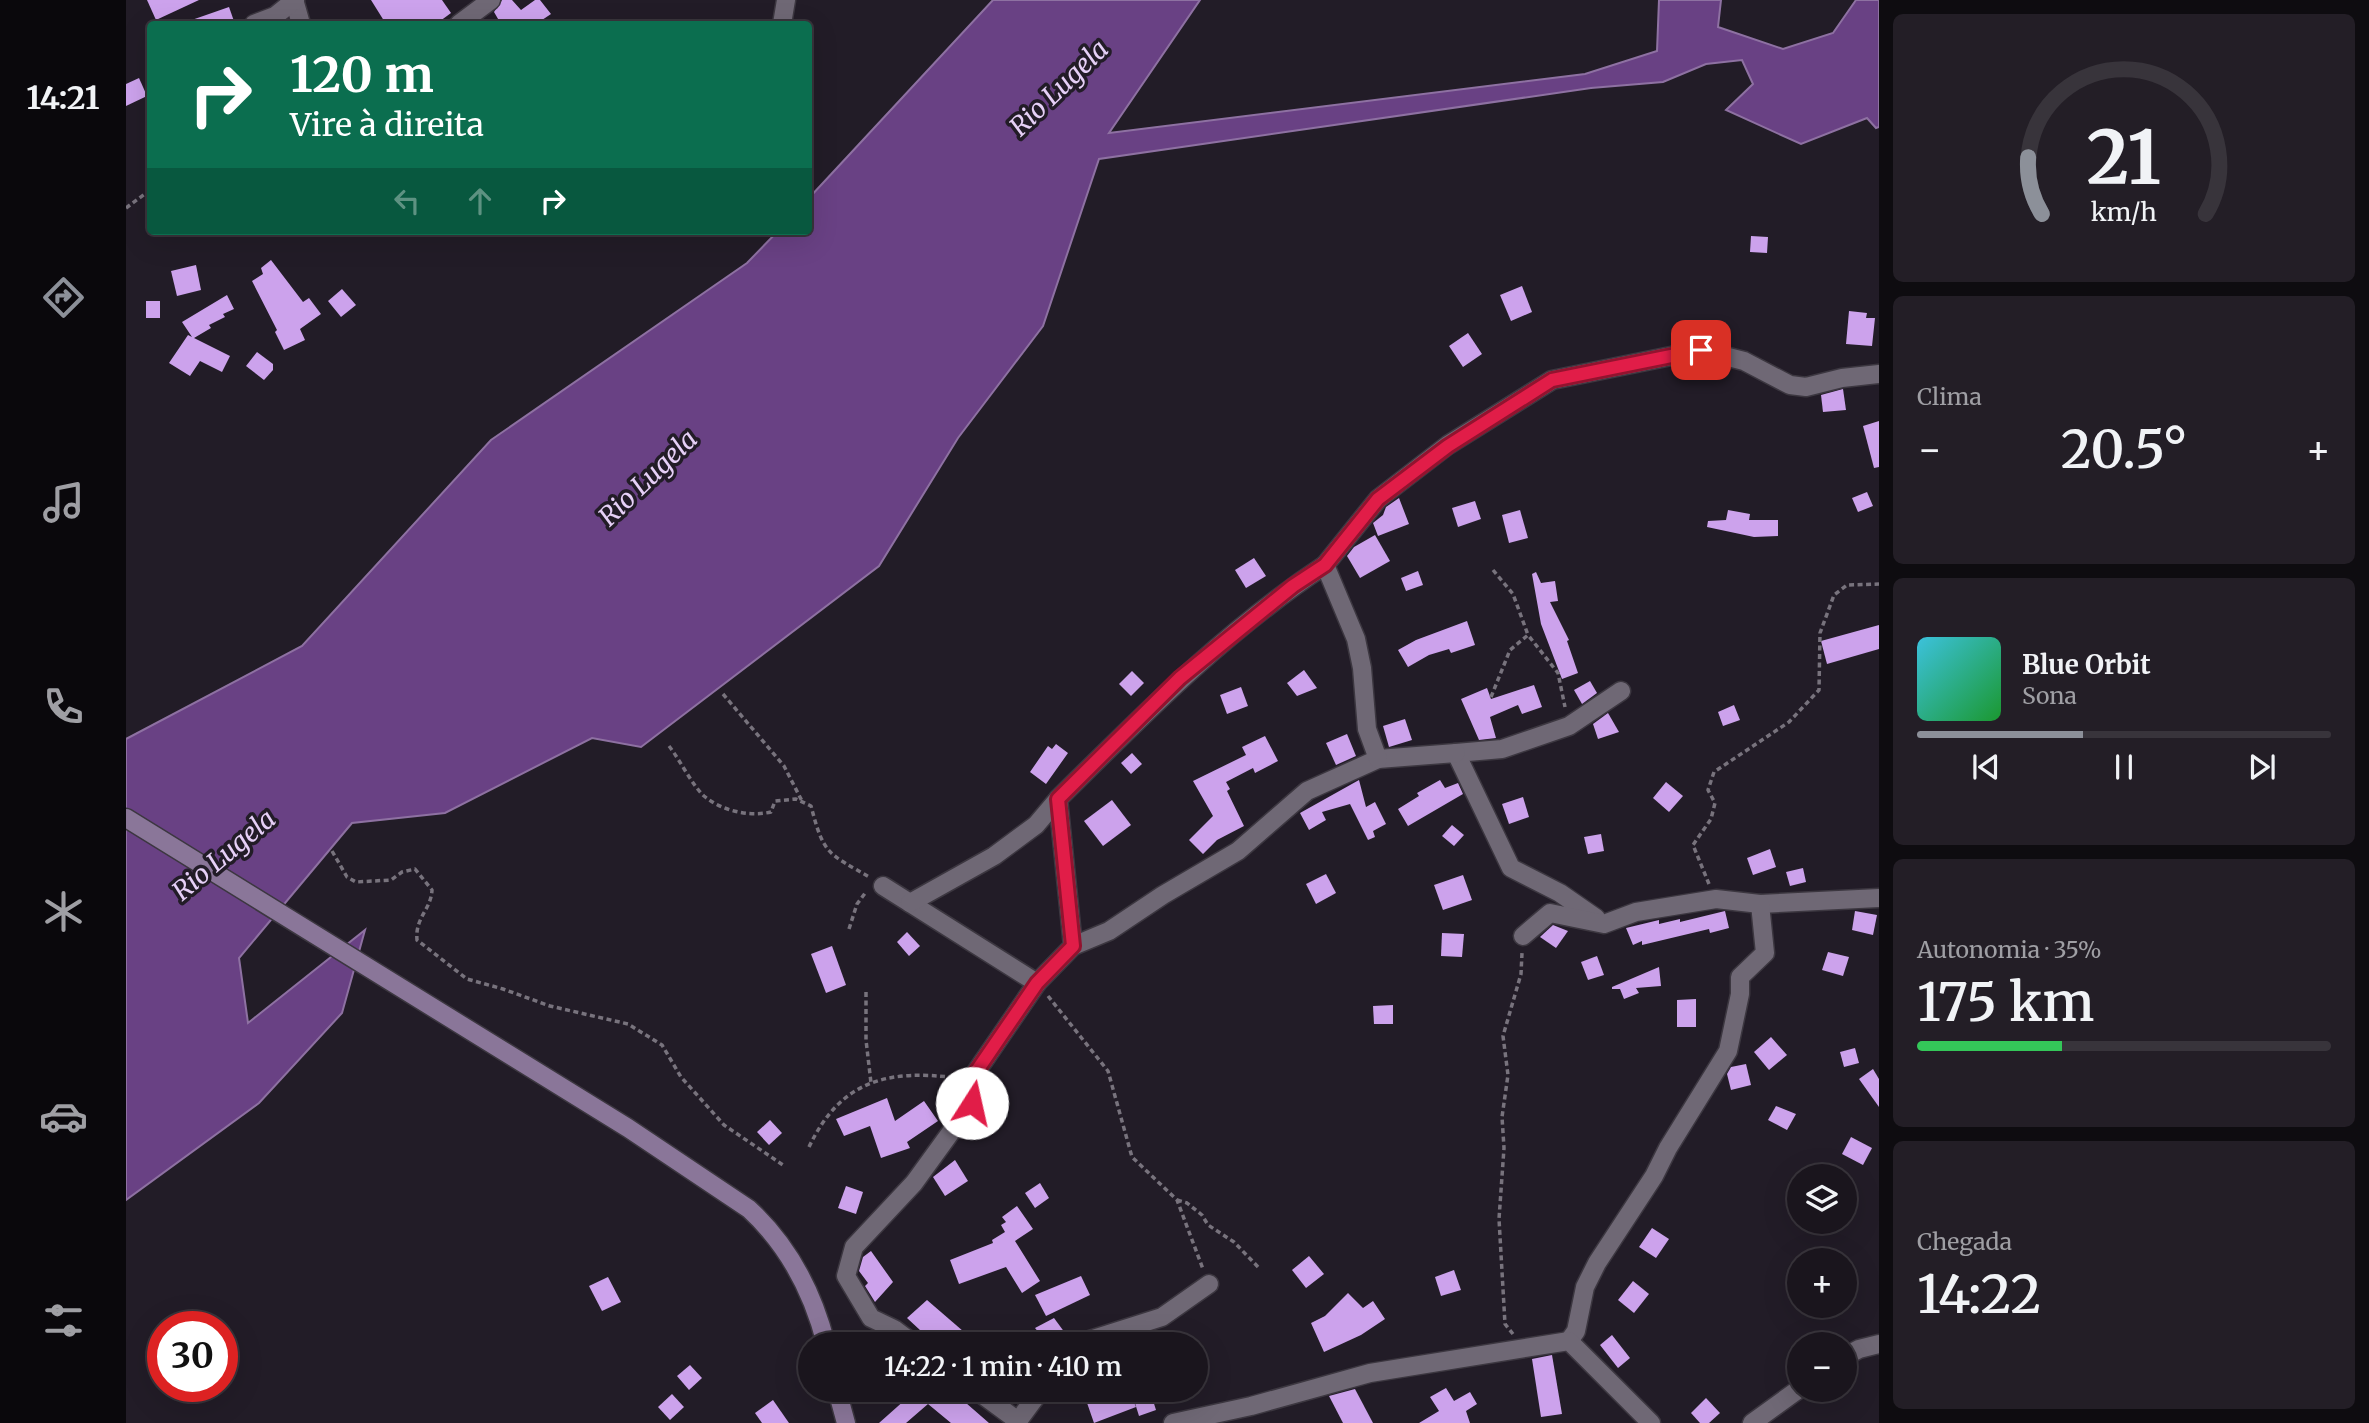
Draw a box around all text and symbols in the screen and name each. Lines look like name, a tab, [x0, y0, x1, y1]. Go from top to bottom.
water label: Rio Lugela	[1002, 33, 1115, 143]
text: 120 m	[290, 44, 434, 105]
icon: right	[175, 49, 266, 140]
text: 14:21	[26, 78, 100, 118]
text: Vire à direita	[290, 105, 484, 145]
text: 21	[2087, 112, 2161, 204]
icon: left	[388, 182, 426, 220]
icon: ahead	[461, 182, 499, 220]
icon: right	[534, 182, 572, 220]
text: km/h	[2091, 196, 2157, 228]
icon: directions	[39, 273, 88, 322]
pin	[1671, 320, 1731, 380]
icon: arrive	[1682, 331, 1720, 369]
text: Clima	[1917, 382, 1982, 411]
text: 20.5°	[2061, 417, 2187, 482]
water label: Rio Lugela	[591, 423, 704, 533]
text: −	[1917, 426, 1942, 473]
text: +	[2306, 426, 2331, 473]
icon: music	[39, 478, 88, 527]
text: Blue Orbit	[2022, 648, 2151, 681]
text: Sona	[2022, 681, 2077, 710]
icon: phone	[39, 682, 88, 731]
icon: previous	[1967, 748, 2005, 786]
icon: pause	[2105, 748, 2143, 786]
icon: next	[2243, 748, 2281, 786]
water label: Rio Lugela	[165, 802, 282, 907]
icon: climate	[39, 887, 88, 936]
text: Autonomia · 35%	[1917, 935, 2101, 964]
text: 175 km	[1917, 970, 2094, 1035]
position arrow	[935, 1066, 1009, 1140]
icon: car	[39, 1092, 88, 1141]
map controls	[1787, 1164, 1857, 1402]
button: layers	[1787, 1164, 1857, 1234]
text: Chegada	[1917, 1227, 2012, 1256]
button: +	[1787, 1248, 1857, 1318]
text: 14:22	[1917, 1262, 2041, 1327]
icon: filters	[39, 1296, 88, 1345]
speed limit sign: 30	[147, 1311, 238, 1402]
button: −	[1787, 1332, 1857, 1402]
text: 14:22 · 1 min · 410 m	[884, 1350, 1122, 1383]

